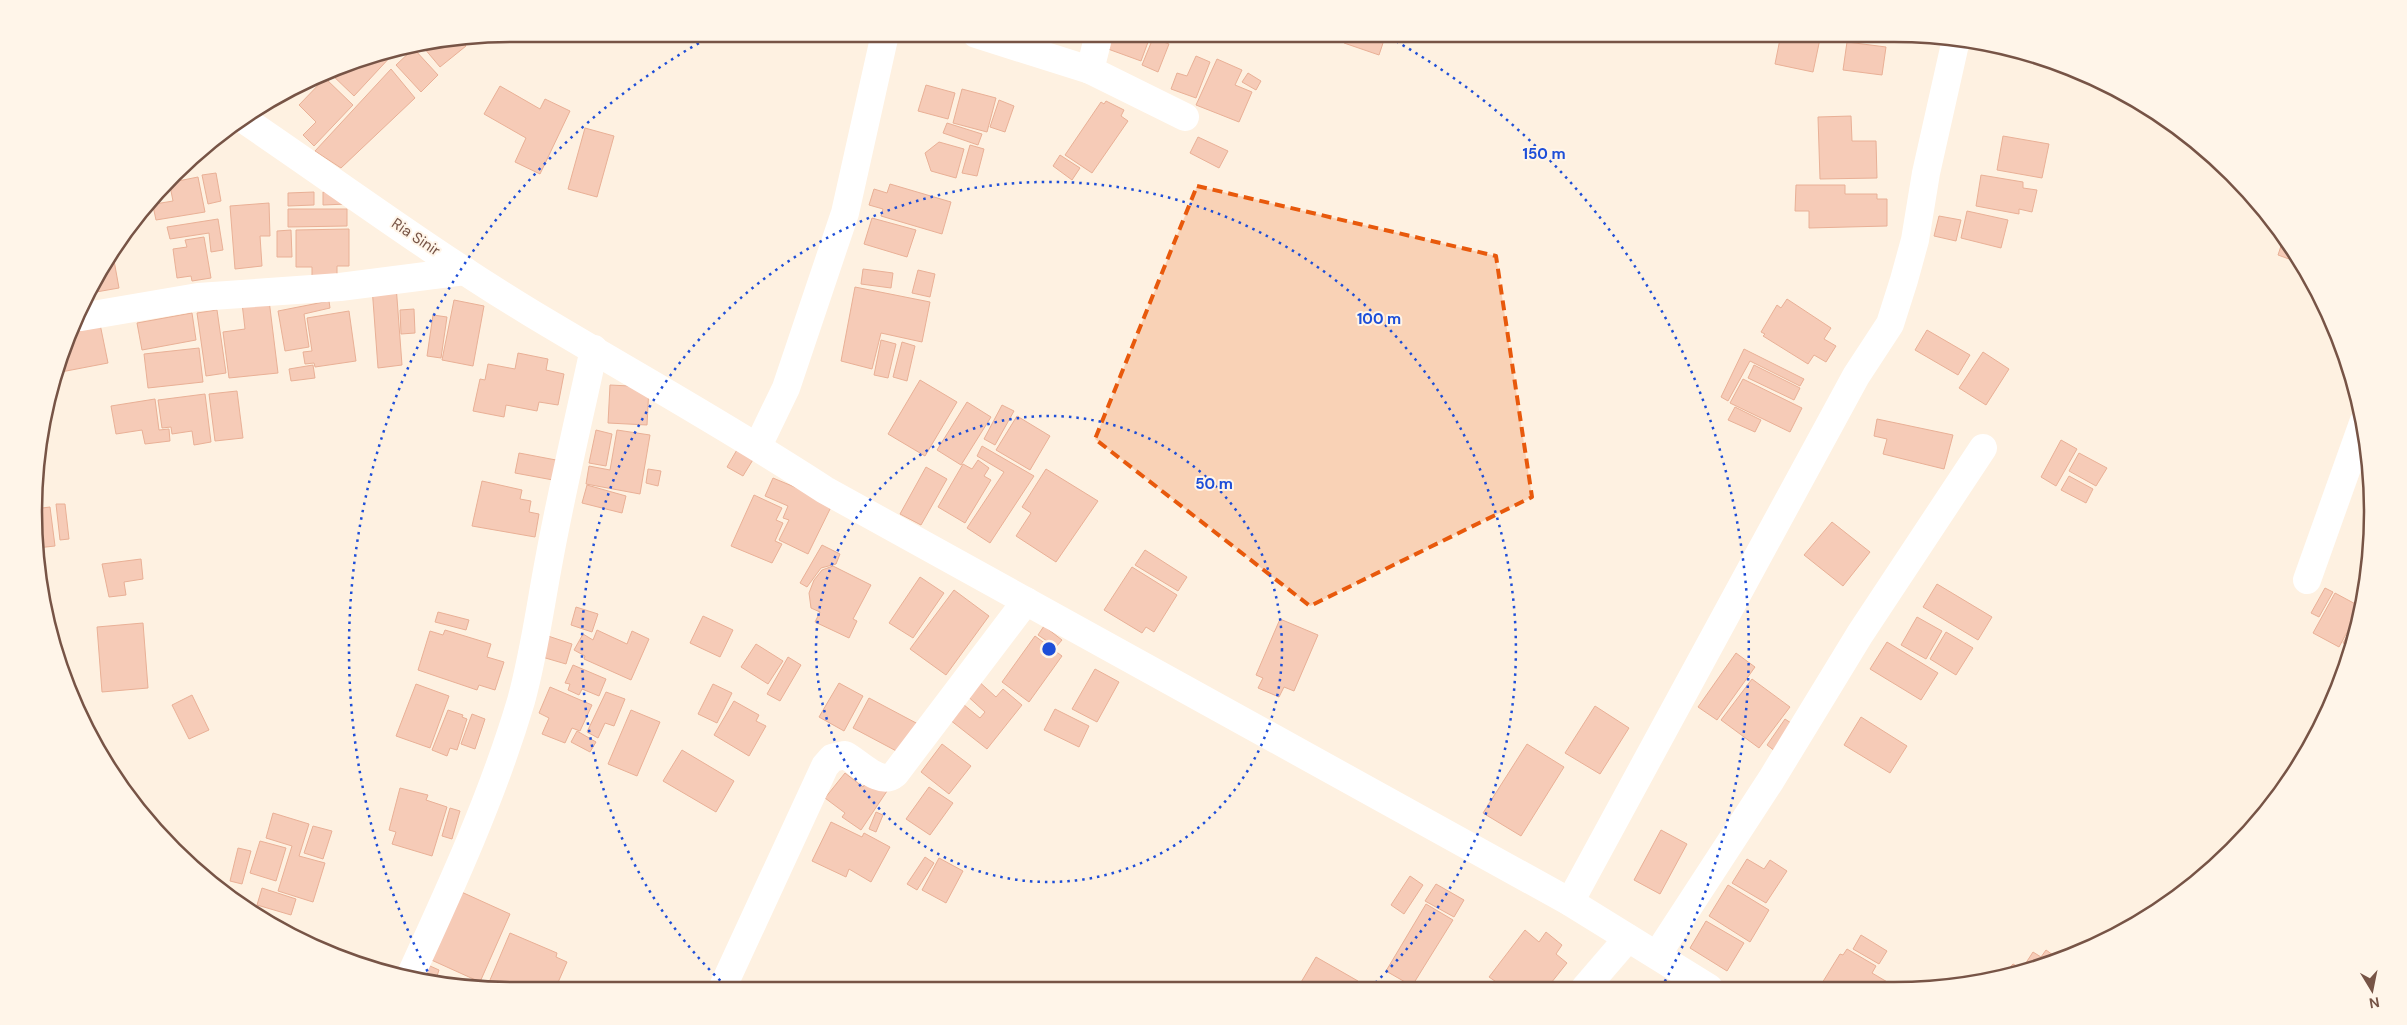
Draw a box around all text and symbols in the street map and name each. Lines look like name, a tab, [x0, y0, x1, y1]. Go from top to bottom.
text: 150 m	[1523, 144, 1566, 164]
street label: Ria Sinir	[388, 213, 445, 261]
text: 100 m	[1357, 309, 1401, 329]
text: 50 m	[1195, 474, 1233, 494]
centre of rings	[1040, 640, 1058, 658]
north arrow	[2347, 965, 2397, 1015]
text: N	[2368, 993, 2381, 1013]

